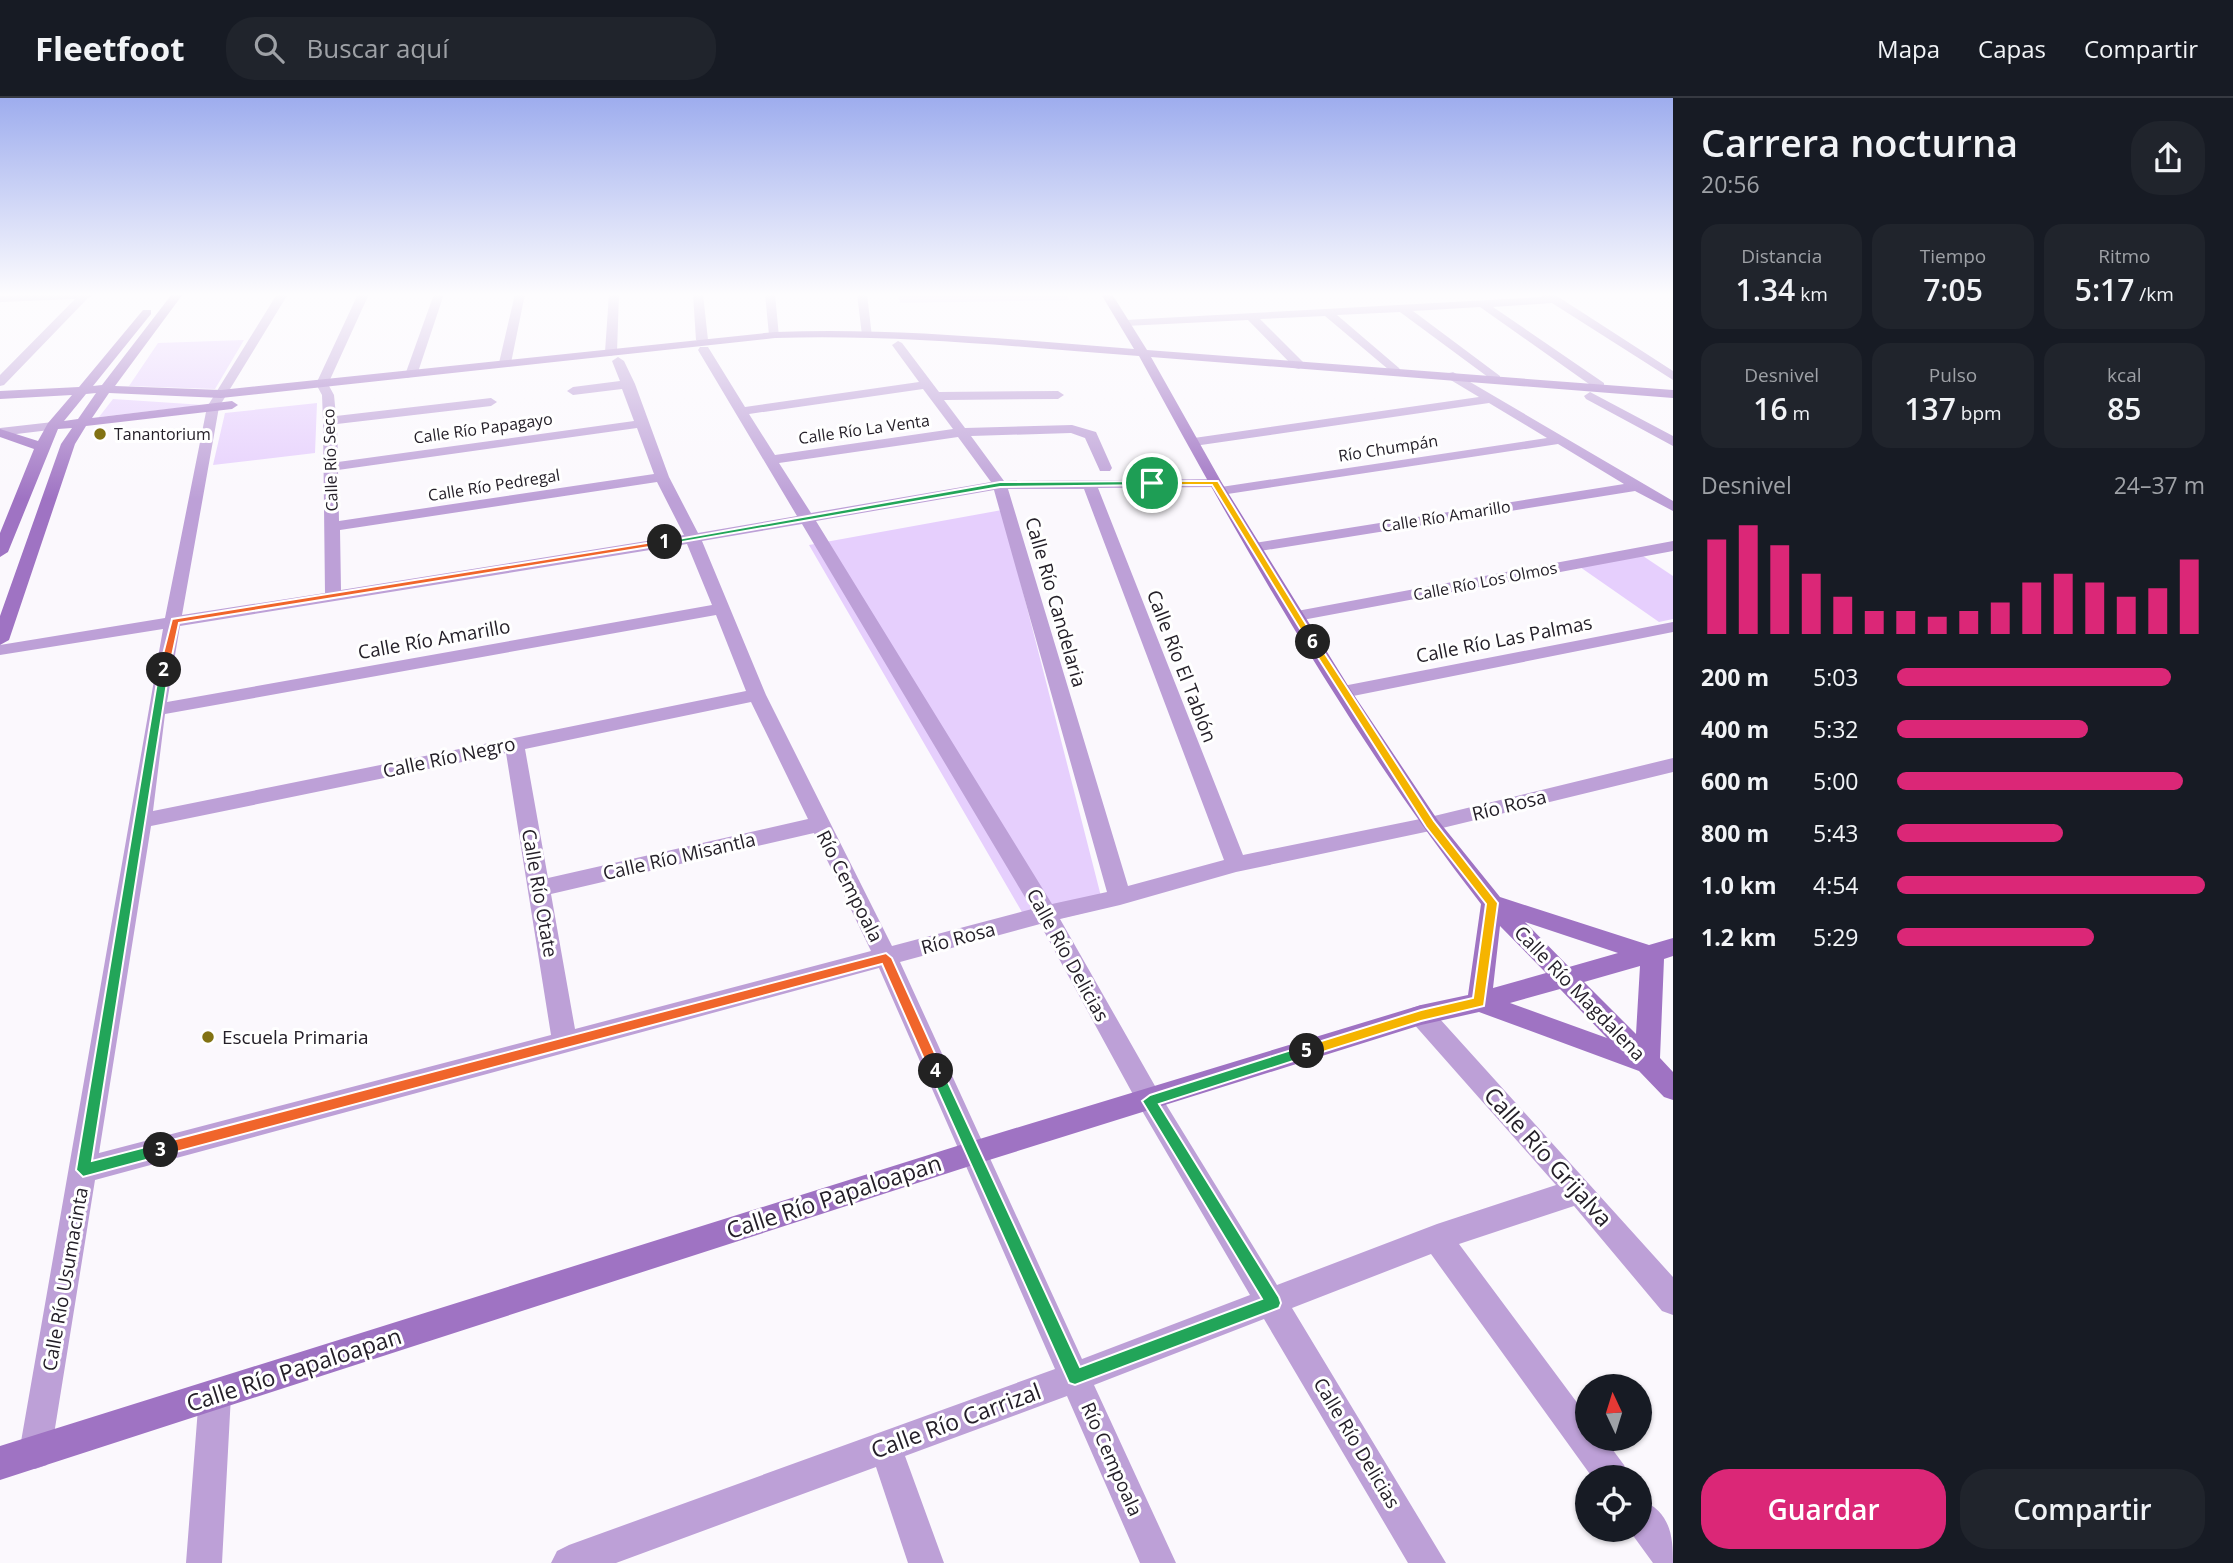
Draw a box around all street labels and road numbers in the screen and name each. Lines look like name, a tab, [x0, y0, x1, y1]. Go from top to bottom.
street label: Calle Río Papagayo	[412, 407, 554, 449]
street label: Calle Río Seco	[317, 408, 343, 512]
street label: Calle Río La Venta	[797, 409, 931, 449]
street label: Río Chumpán	[1337, 429, 1439, 467]
street label: Calle Río Pedregal	[426, 464, 562, 506]
street label: Calle Río Amarillo	[1380, 495, 1512, 537]
street label: Calle Río Candelaria	[1019, 514, 1093, 690]
street label: Calle Río Los Olmos	[1411, 556, 1559, 606]
street label: Calle Río El Tablón	[1141, 586, 1223, 746]
street label: Calle Río Las Palmas	[1414, 609, 1594, 669]
street label: Calle Río Amarillo	[356, 613, 512, 665]
street label: Calle Río Negro	[380, 730, 518, 784]
street label: Río Rosa	[1469, 783, 1549, 827]
street label: Calle Río Misantla	[600, 826, 758, 886]
street label: Río Cempoala	[811, 826, 889, 946]
street label: Calle Río Otate	[516, 827, 564, 959]
street label: Calle Río Delicias	[1021, 884, 1115, 1026]
street label: Río Rosa	[918, 916, 998, 960]
street label: Calle Río Magdalena	[1509, 920, 1651, 1066]
street label: Calle Río Grijalva	[1477, 1079, 1620, 1233]
street label: Calle Río Papaloapan	[722, 1146, 945, 1246]
street label: Calle Río Usumacinta	[36, 1185, 94, 1373]
street label: Calle Río Papaloapan	[182, 1319, 405, 1419]
street label: Calle Río Delicias	[1308, 1373, 1406, 1513]
street label: Calle Río Carrizal	[866, 1374, 1045, 1466]
street label: Río Cempoala	[1075, 1398, 1149, 1520]

